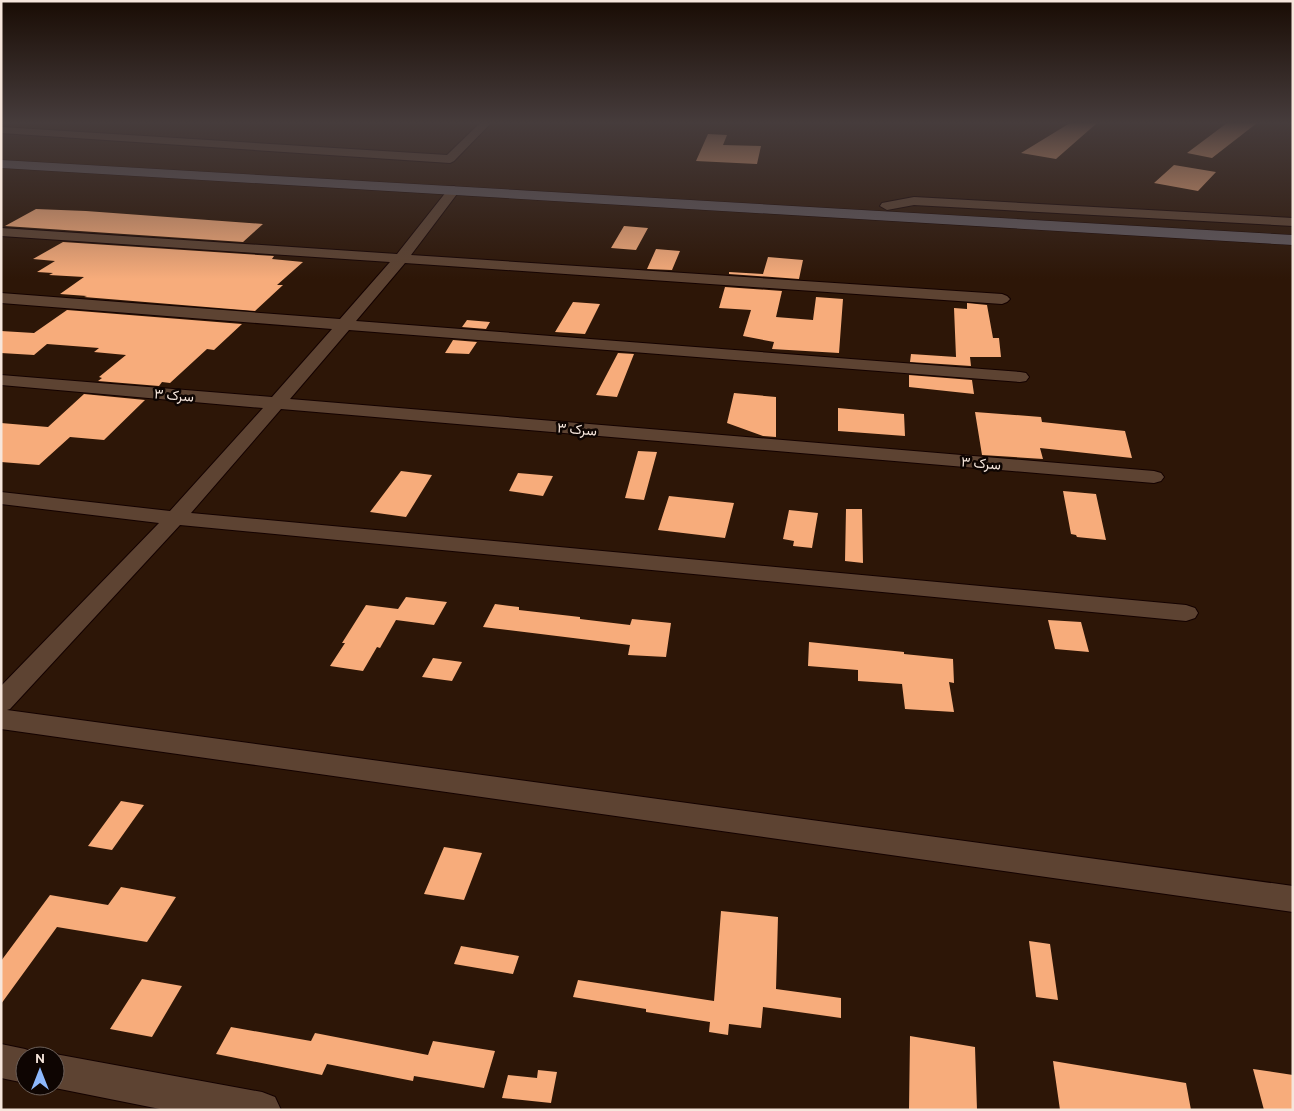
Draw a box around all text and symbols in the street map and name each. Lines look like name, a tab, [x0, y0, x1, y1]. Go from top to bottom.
street label: سرک ۳	[153, 386, 195, 407]
street label: سرک ۳	[556, 420, 598, 441]
street label: سرک ۳	[960, 454, 1002, 475]
north arrow	[15, 1046, 65, 1096]
text: N	[35, 1051, 45, 1068]

